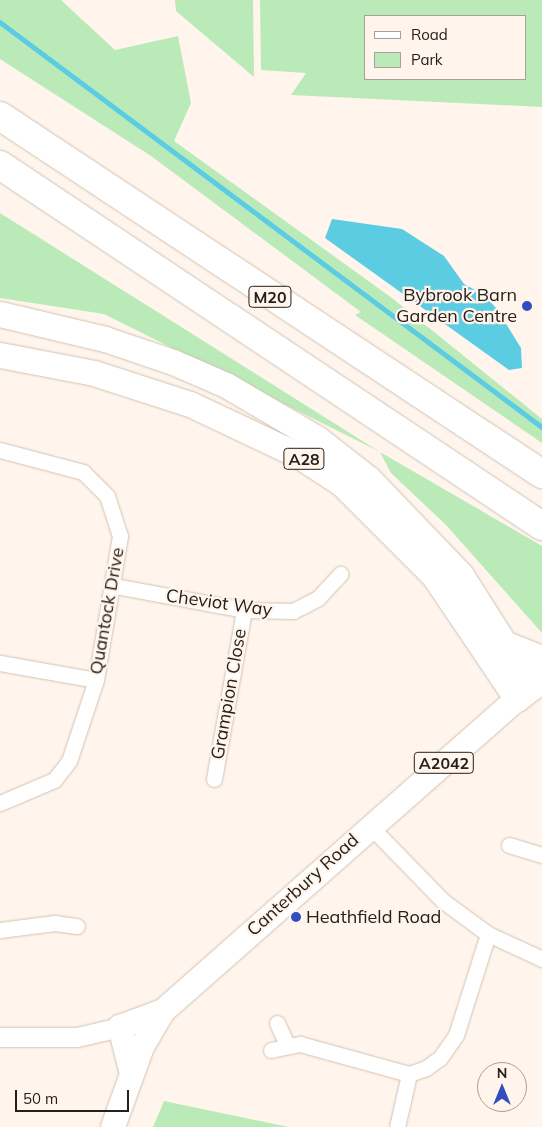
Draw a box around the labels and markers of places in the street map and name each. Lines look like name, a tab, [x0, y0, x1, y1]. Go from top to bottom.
place label: Bybrook Barn Garden Centre	[396, 285, 517, 328]
marker: Bybrook Barn Garden Centre	[521, 300, 533, 312]
place label: Heathfield Road	[306, 906, 441, 928]
marker: Heathfield Road	[290, 911, 302, 923]

